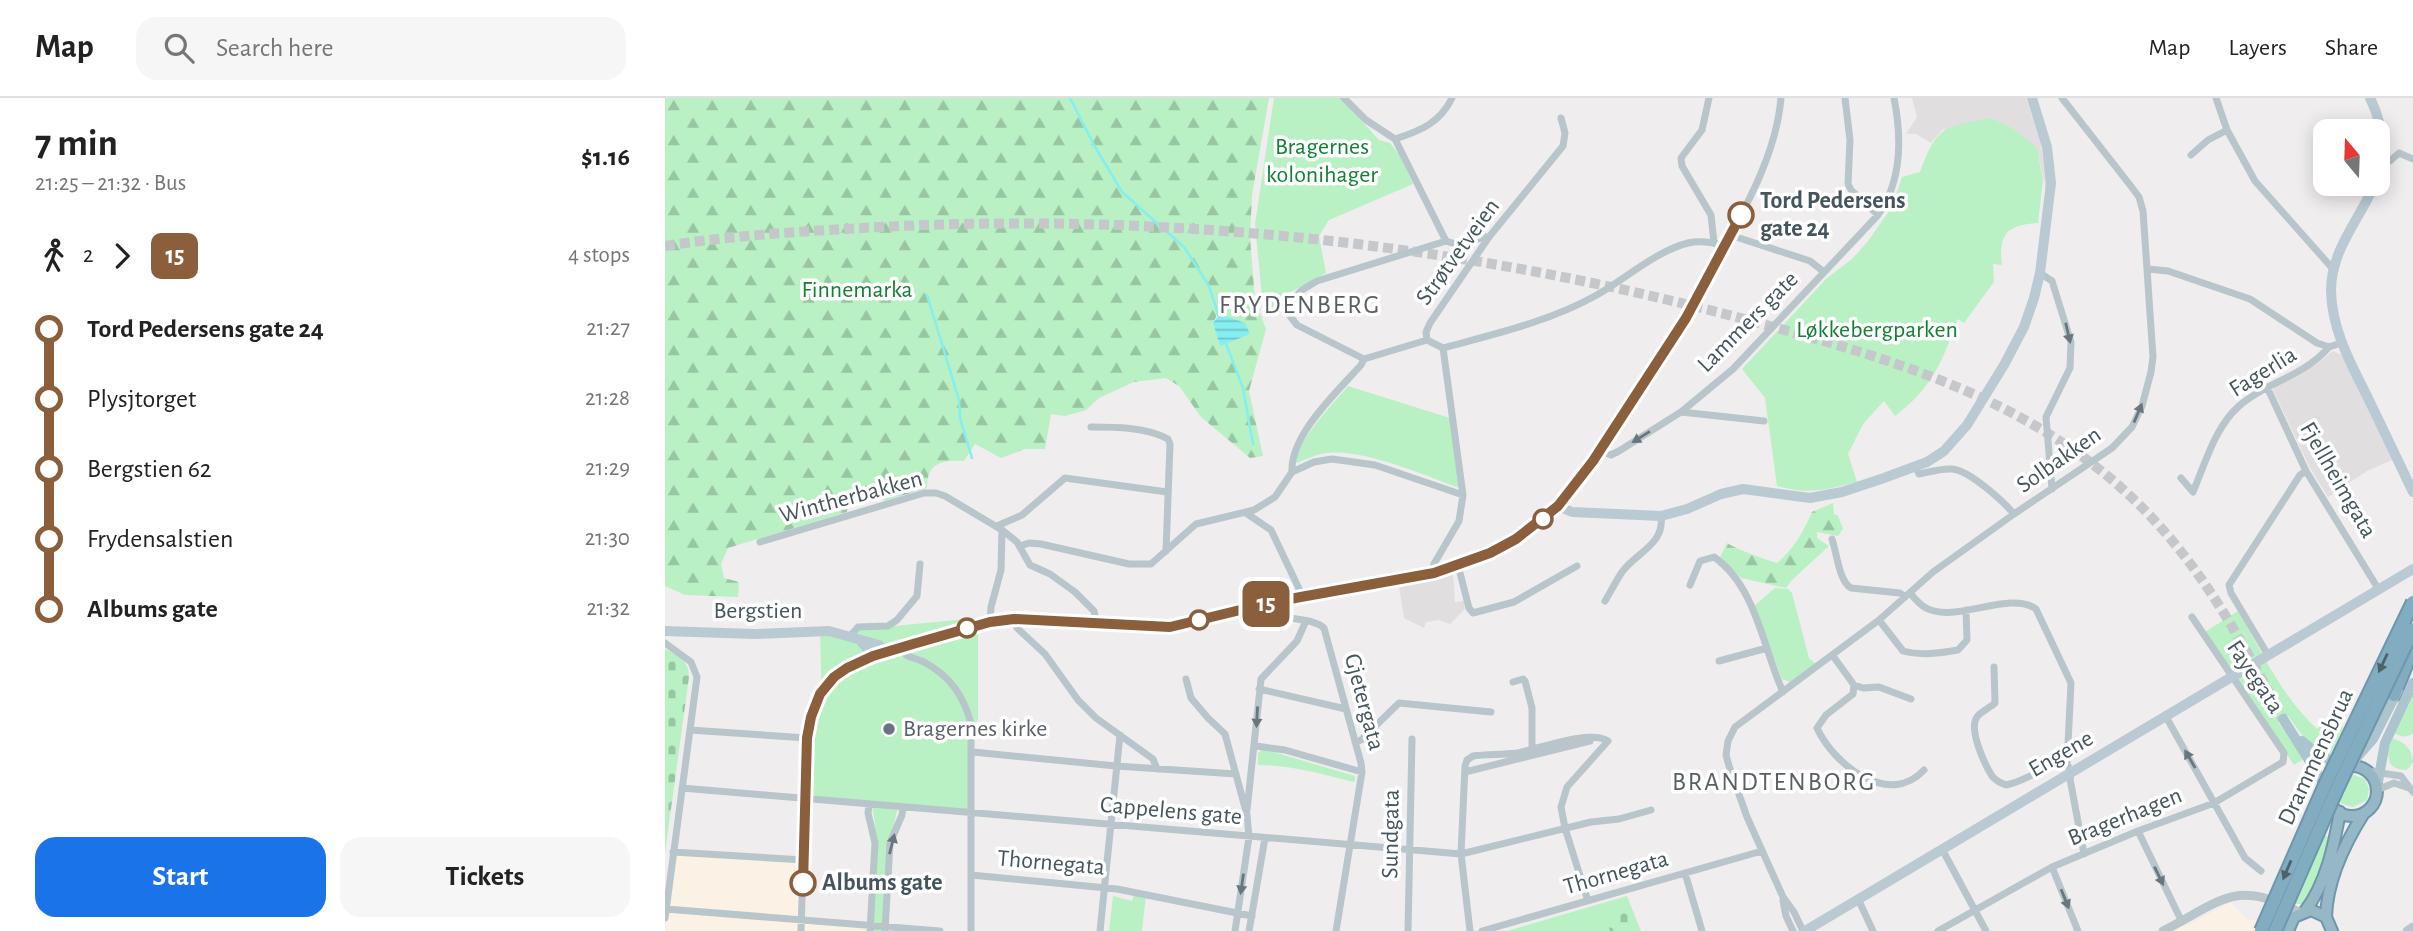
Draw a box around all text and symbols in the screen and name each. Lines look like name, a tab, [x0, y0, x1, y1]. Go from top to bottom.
search box	[136, 17, 626, 80]
icon: search	[160, 29, 198, 67]
text: Map	[35, 31, 94, 64]
text: Search here	[216, 35, 334, 61]
text: Map	[2148, 36, 2190, 60]
text: Layers	[2228, 36, 2287, 60]
text: Share	[2325, 36, 2378, 60]
north arrow	[2313, 119, 2391, 196]
map controls	[2313, 119, 2390, 196]
text: 7 min	[35, 125, 118, 163]
park label: Bragernes kolonihager	[1266, 135, 1378, 187]
text: $1.16	[581, 144, 630, 170]
text: 21:25 – 21:32 · Bus	[35, 172, 186, 195]
place label: Tord Pedersens gate 24	[1760, 189, 1906, 241]
street label: Strøtvetveien	[1412, 194, 1504, 310]
marker: Tord Pedersens gate 24	[1728, 202, 1754, 228]
icon: walk	[35, 237, 73, 275]
icon: forward	[103, 237, 141, 275]
text: 2	[83, 244, 93, 267]
text: 15	[165, 244, 184, 268]
text: 4 stops	[568, 244, 630, 267]
street label: Lammers gate	[1693, 267, 1803, 377]
park label: Finnemarka	[801, 278, 913, 302]
district label: FRYDENBERG	[1219, 292, 1381, 318]
text: Tord Pedersens gate 24	[87, 316, 324, 342]
text: 21:27	[586, 317, 630, 340]
park label: Løkkebergparken	[1796, 318, 1958, 342]
one-way arrow	[2063, 322, 2074, 344]
street label: Fagerlia	[2225, 342, 2301, 402]
text: Plysjtorget	[87, 386, 196, 412]
text: 21:28	[585, 387, 630, 410]
one-way arrow	[2133, 402, 2144, 423]
street label: Fjellheimgata	[2295, 418, 2381, 542]
street label: Solbakken	[2012, 422, 2106, 498]
one-way arrow	[1631, 431, 1651, 444]
text: Bergstien 62	[87, 456, 212, 482]
text: 21:29	[585, 457, 630, 480]
street label: Wintherbakken	[777, 466, 925, 528]
unlabelled marker	[1533, 509, 1553, 529]
text: Frydensalstien	[87, 526, 233, 552]
text: 21:30	[585, 527, 630, 550]
line badge: 15	[1235, 581, 1297, 627]
text: 15	[1256, 592, 1276, 616]
text: Albums gate	[87, 596, 218, 622]
text: 21:32	[586, 597, 630, 620]
street label: Bergstien	[714, 599, 802, 623]
unlabelled marker	[1189, 610, 1209, 630]
unlabelled marker	[957, 618, 977, 638]
street label: Fayegata	[2222, 636, 2288, 718]
street label: Gjetergata	[1340, 651, 1388, 753]
one-way arrow	[2377, 653, 2388, 673]
street label: Drammensbrua	[2274, 685, 2358, 829]
one-way arrow	[1251, 707, 1262, 729]
place label: Bragernes kirke	[903, 717, 1047, 741]
marker: Bragernes kirke	[881, 721, 897, 737]
street label: Engene	[2025, 726, 2097, 782]
one-way arrow	[2184, 749, 2196, 769]
district label: BRANDTENBORG	[1672, 769, 1876, 795]
street label: Bragerhagen	[2065, 783, 2185, 851]
street label: Sundgata	[1378, 789, 1404, 879]
street label: Cappelens gate	[1099, 793, 1243, 829]
one-way arrow	[887, 832, 898, 854]
button: Start	[35, 837, 326, 917]
button: Tickets	[340, 837, 630, 917]
street label: Thornegata	[996, 846, 1106, 880]
street label: Thornegata	[1561, 847, 1671, 899]
one-way arrow	[2282, 859, 2293, 880]
one-way arrow	[2154, 866, 2165, 886]
marker: Albums gate	[790, 870, 816, 896]
place label: Albums gate	[822, 871, 943, 895]
one-way arrow	[1236, 873, 1247, 895]
one-way arrow	[2059, 889, 2071, 909]

